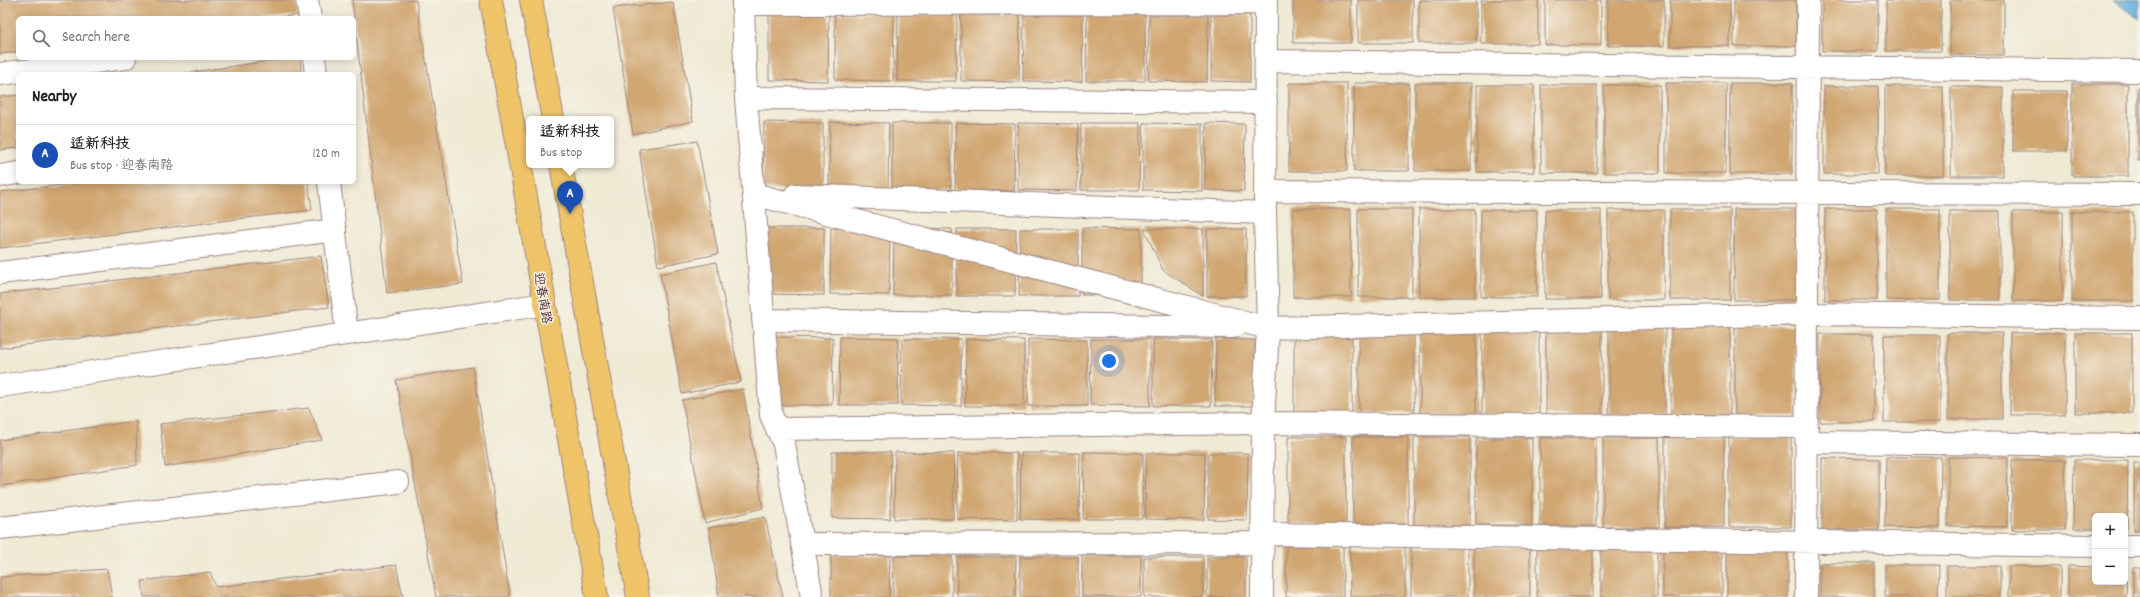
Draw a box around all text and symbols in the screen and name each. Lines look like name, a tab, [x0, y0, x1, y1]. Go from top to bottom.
search box	[16, 16, 356, 60]
icon: search	[30, 27, 52, 49]
text: Search here	[62, 27, 130, 49]
text: Nearby	[32, 86, 76, 110]
popup	[526, 116, 614, 168]
text: 适新科技	[540, 122, 600, 144]
text: 适新科技	[70, 134, 130, 156]
text: Bus stop	[540, 144, 582, 163]
text: A	[41, 145, 49, 164]
text: 120 m	[312, 145, 340, 164]
text: Bus stop · 迎春南路	[70, 157, 173, 176]
pin: A	[557, 181, 583, 214]
street label: 迎春南路	[528, 271, 555, 326]
your location	[1099, 351, 1119, 371]
map controls	[2092, 513, 2128, 585]
button: +	[2092, 513, 2128, 549]
button: −	[2092, 549, 2128, 585]

